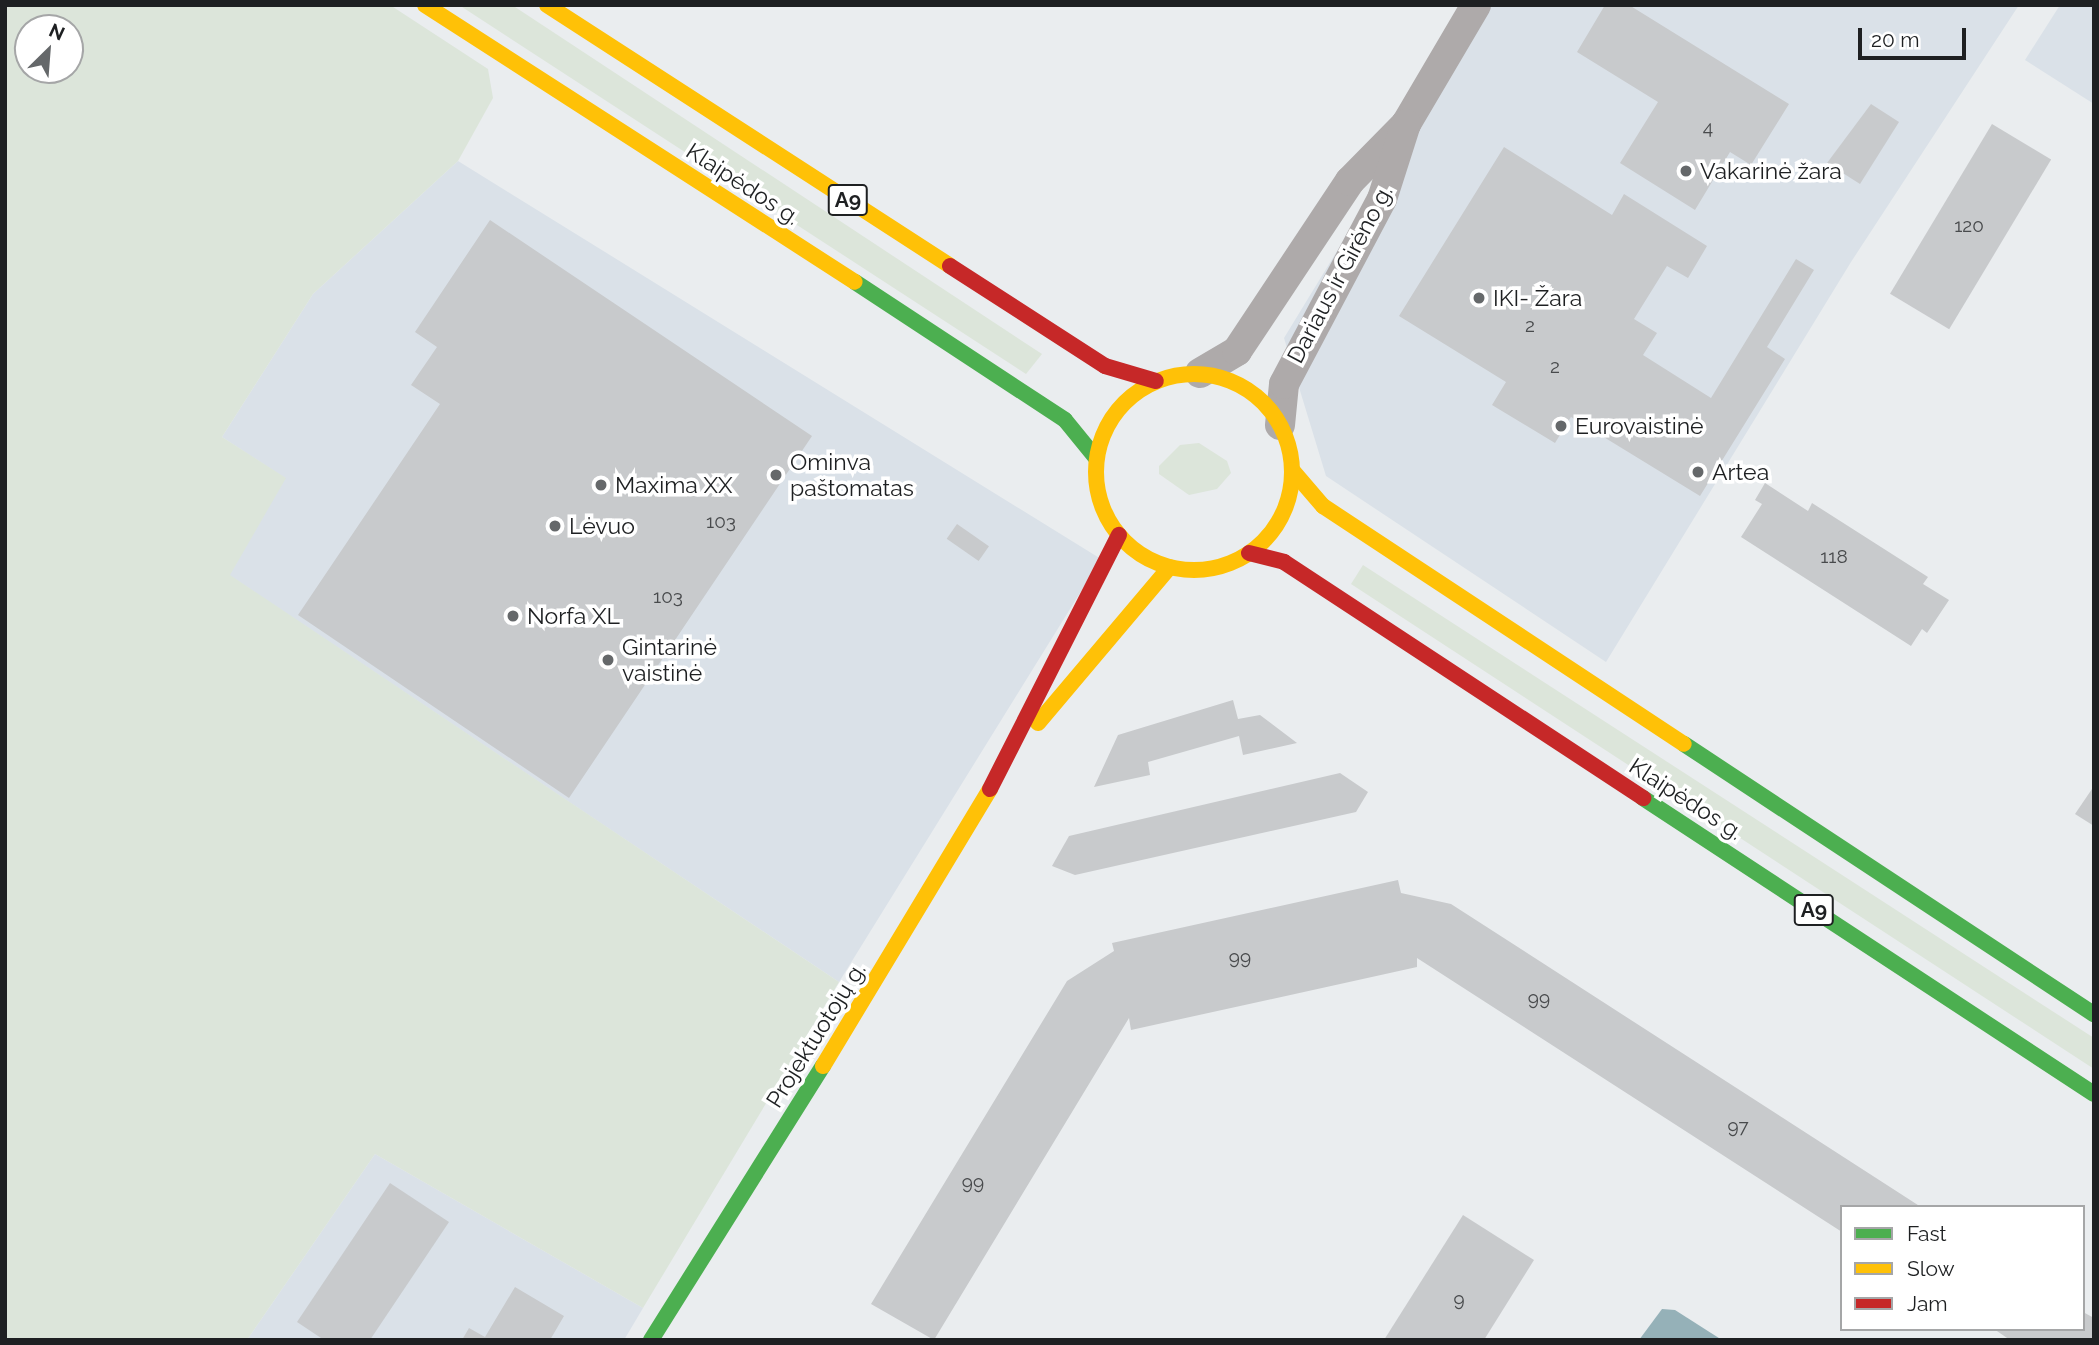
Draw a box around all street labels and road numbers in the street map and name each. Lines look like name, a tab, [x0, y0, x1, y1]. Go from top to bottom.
street label: Klaipėdos g.	[681, 137, 805, 231]
street label: Dariaus ir Girėno g.	[1281, 180, 1399, 368]
road number: A9	[827, 182, 869, 218]
street label: Klaipėdos g.	[1624, 752, 1748, 846]
road number: A9	[1793, 892, 1835, 928]
street label: Projektuotojų g.	[760, 957, 872, 1113]

